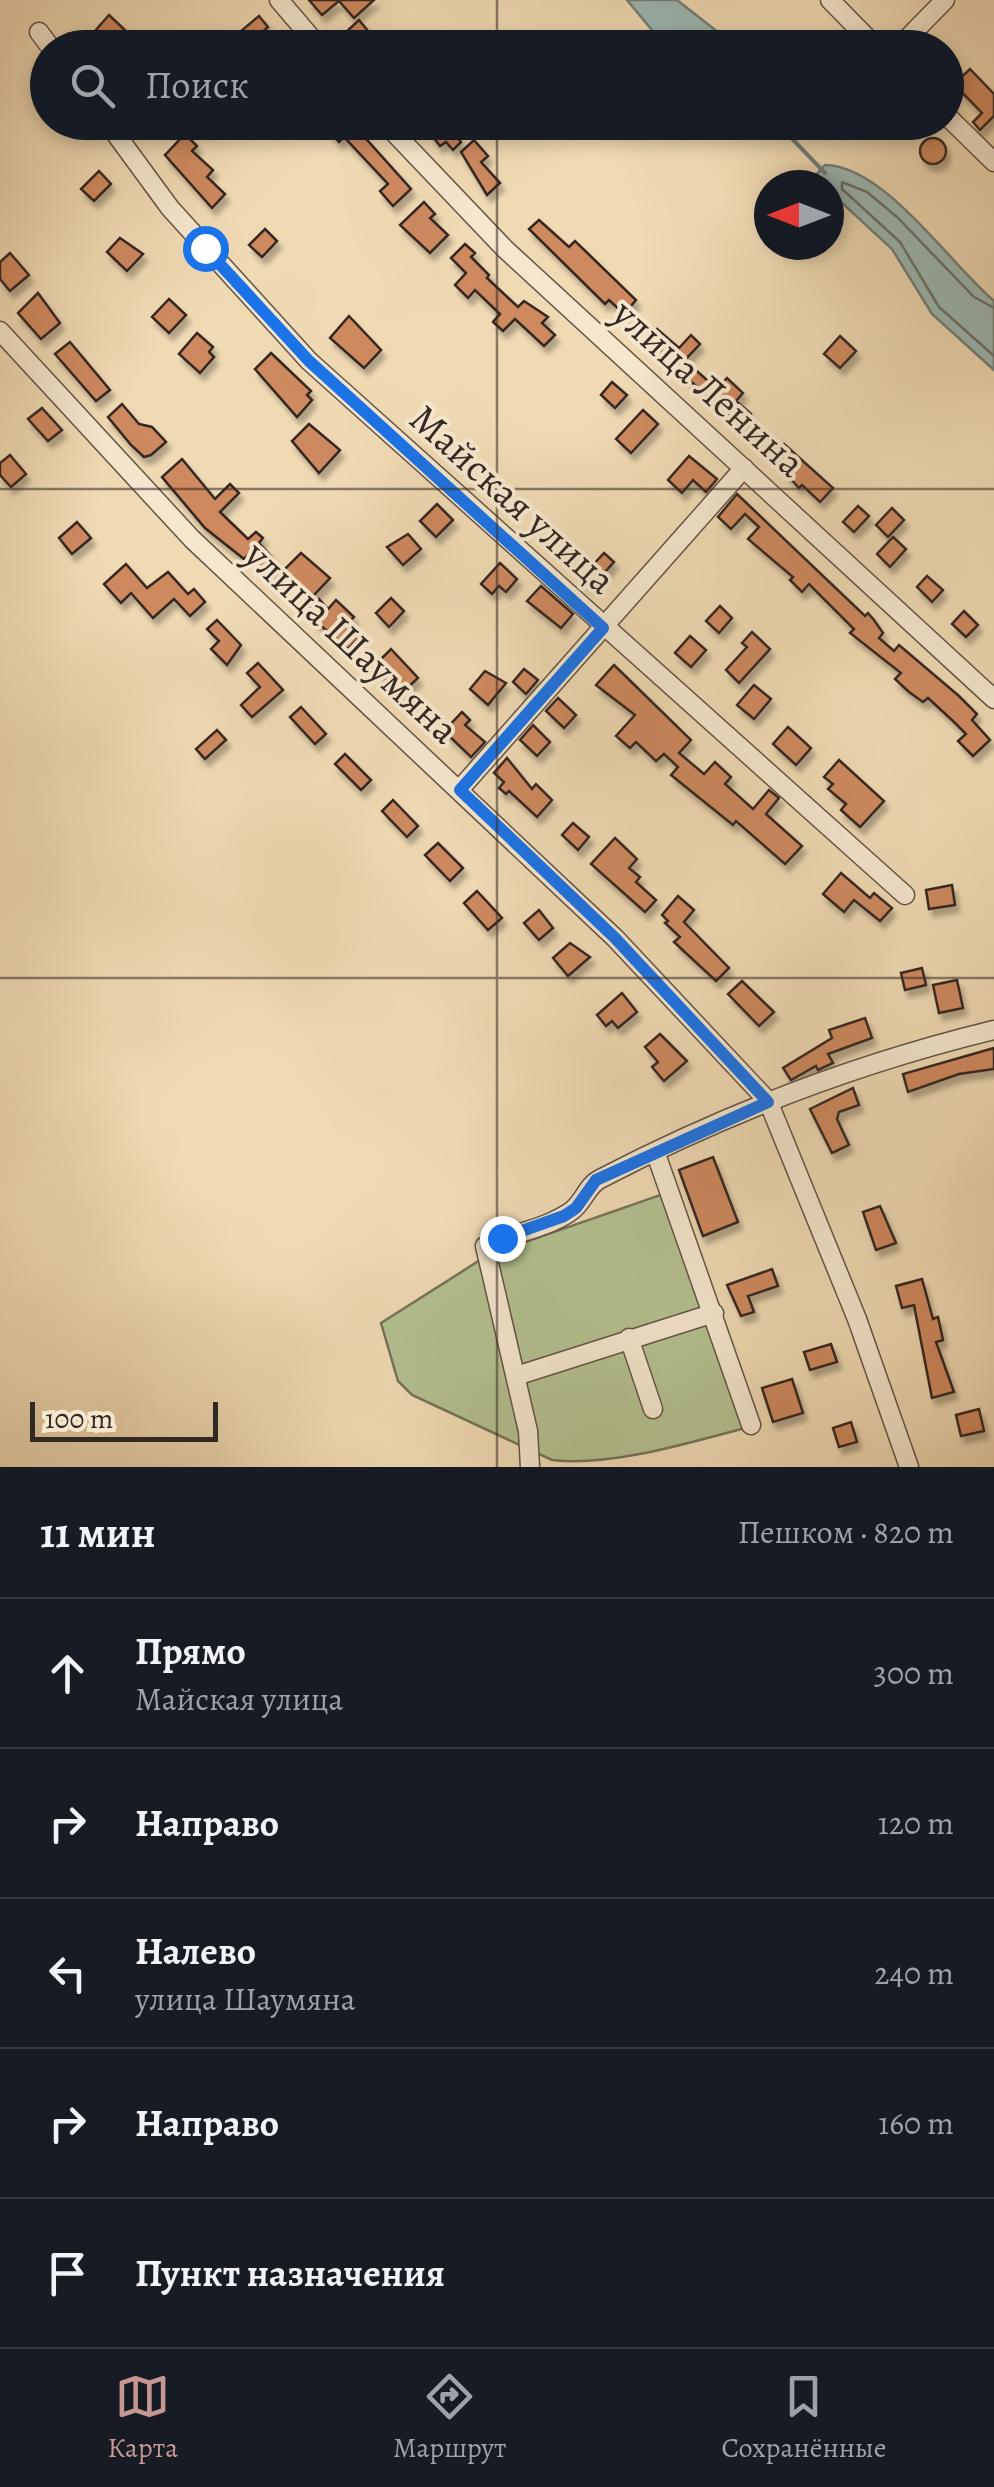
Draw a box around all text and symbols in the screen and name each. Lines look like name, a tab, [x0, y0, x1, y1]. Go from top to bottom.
search box	[30, 30, 964, 140]
icon: search	[65, 58, 120, 113]
text: Поиск	[145, 59, 249, 111]
north arrow	[754, 170, 844, 260]
route start	[183, 226, 229, 272]
street label: улица Ленина	[600, 286, 818, 490]
street label: Майская улица	[398, 391, 629, 607]
street label: улица Шаумяна	[232, 527, 472, 756]
route end	[480, 1216, 526, 1262]
scale bar	[30, 1397, 218, 1442]
text: 100 m	[45, 1400, 113, 1438]
text: 11 мин	[40, 1504, 155, 1561]
text: Пешком · 820 m	[738, 1510, 954, 1554]
text: Прямо	[135, 1625, 246, 1677]
icon: ahead	[40, 1646, 95, 1701]
text: 300 m	[874, 1651, 954, 1695]
text: Майская улица	[135, 1677, 343, 1721]
icon: right	[40, 1796, 95, 1851]
text: Направо	[135, 1797, 279, 1849]
text: 120 m	[878, 1801, 954, 1845]
text: Налево	[135, 1925, 256, 1977]
icon: left	[40, 1946, 95, 2001]
text: 240 m	[874, 1951, 954, 1995]
text: улица Шаумяна	[135, 1977, 355, 2021]
icon: right	[40, 2096, 95, 2151]
text: Направо	[135, 2097, 279, 2149]
text: 160 m	[878, 2101, 954, 2145]
icon: arrive	[40, 2246, 95, 2301]
text: Пункт назначения	[135, 2247, 445, 2299]
tab: Карта	[108, 2369, 178, 2467]
tab: Маршрут	[393, 2369, 506, 2467]
tab: Сохранённые	[721, 2369, 887, 2467]

